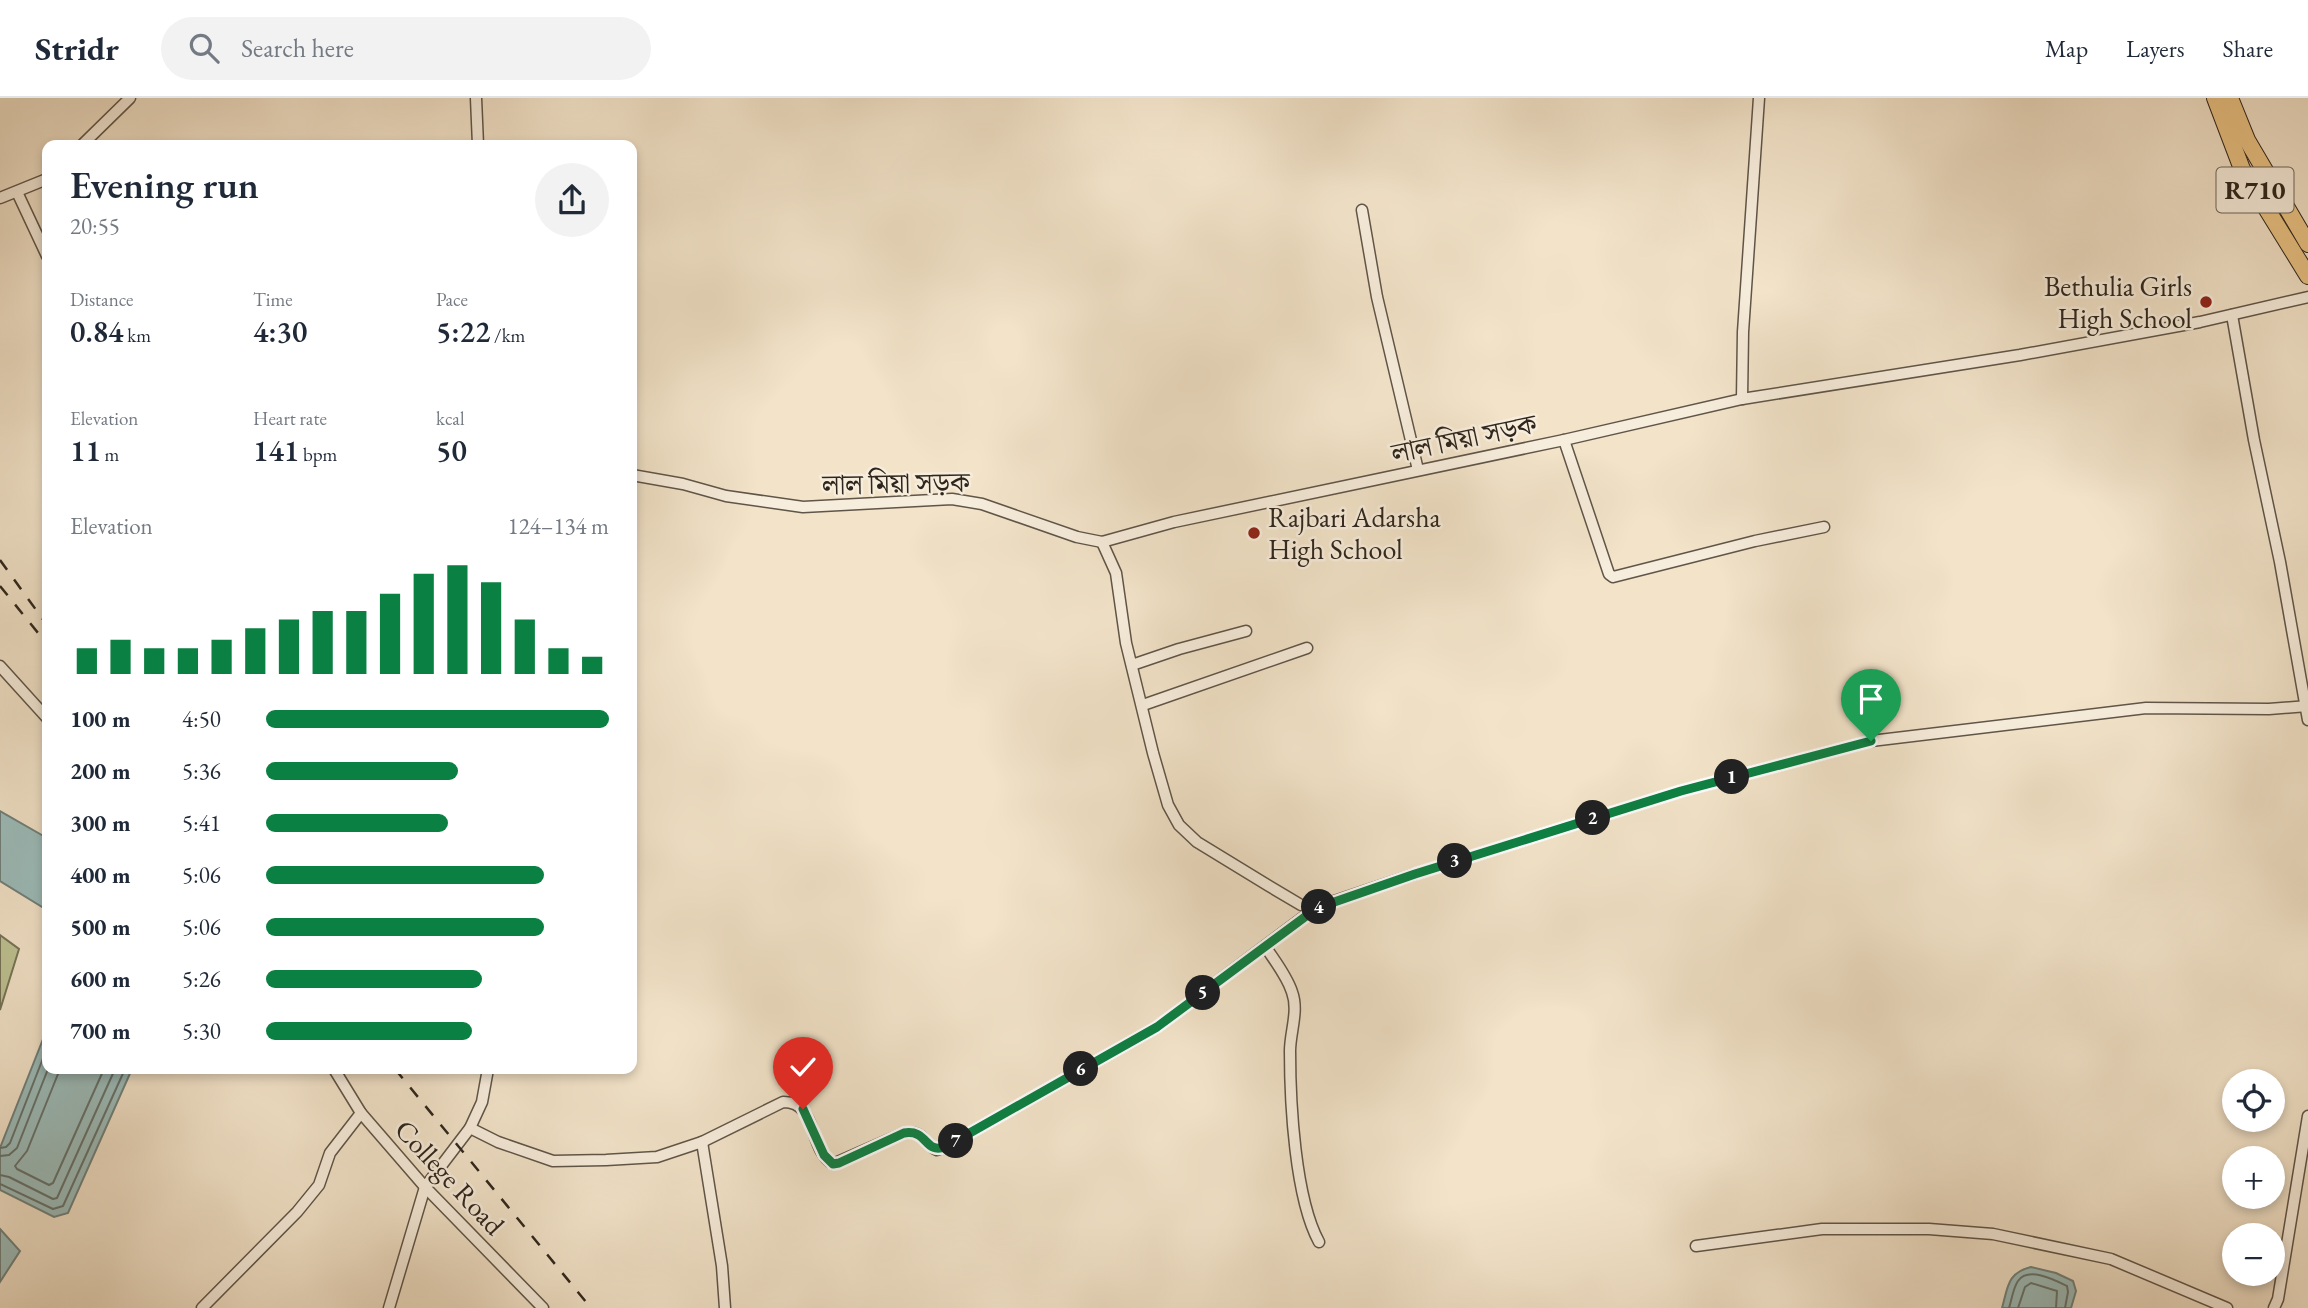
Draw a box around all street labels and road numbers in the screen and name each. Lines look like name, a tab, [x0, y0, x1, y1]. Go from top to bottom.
road number: R710	[2216, 167, 2294, 212]
street label: লাল মিয়া সড়ক	[1387, 405, 1541, 471]
street label: লাল মিয়া সড়ক	[821, 464, 971, 502]
street label: College Road	[387, 1112, 513, 1243]

